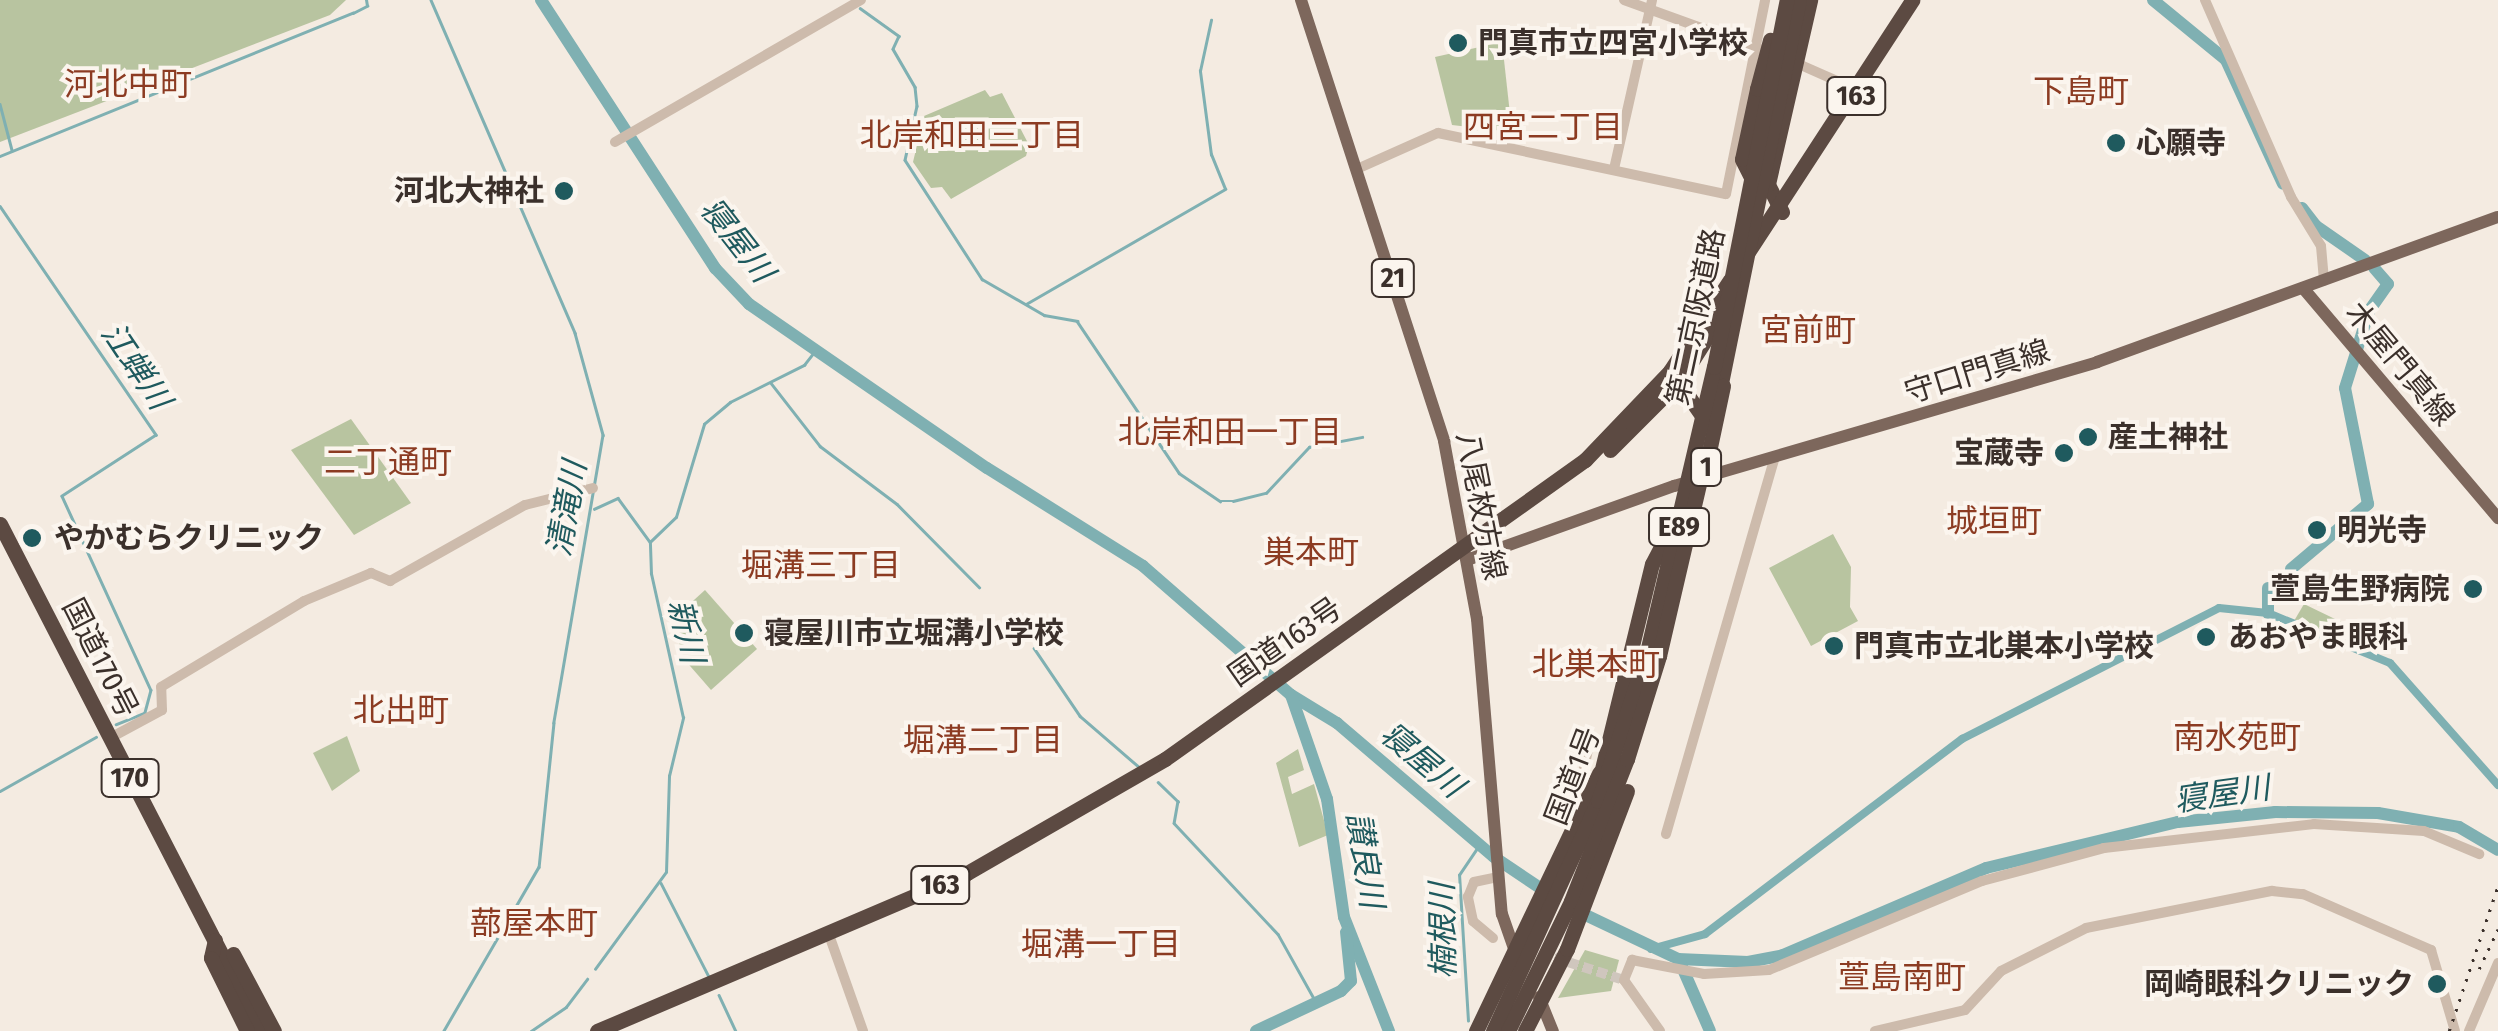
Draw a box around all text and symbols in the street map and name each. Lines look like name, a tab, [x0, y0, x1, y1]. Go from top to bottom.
place label: 門真市立四宮小学校	[1478, 25, 1748, 61]
marker: 門真市立四宮小学校	[1447, 32, 1469, 54]
district label: 河北中町	[64, 65, 192, 103]
district label: 下島町	[2033, 72, 2129, 110]
road number: 163	[1826, 73, 1886, 119]
district label: 四宮二丁目	[1463, 108, 1623, 146]
district label: 北岸和田三丁目	[860, 116, 1084, 154]
place label: 心願寺	[2136, 125, 2226, 161]
marker: 心願寺	[2105, 132, 2127, 154]
place label: 河北大神社	[394, 173, 544, 209]
marker: 河北大神社	[553, 180, 575, 202]
water label: 寝屋川	[692, 190, 782, 290]
street label: 第二京阪道路	[1660, 225, 1732, 409]
road number: 21	[1370, 255, 1416, 301]
street label: 木屋門真線	[2338, 295, 2462, 433]
district label: 宮前町	[1760, 311, 1856, 349]
water label: 江蝉川	[93, 315, 179, 417]
street label: 守口門真線	[1900, 333, 2054, 411]
district label: 北岸和田一丁目	[1118, 413, 1342, 451]
place label: 産土神社	[2108, 419, 2228, 455]
marker: 産土神社	[2077, 426, 2099, 448]
street label: 八尾枚方線	[1449, 429, 1513, 583]
place label: 宝蔵寺	[1954, 435, 2044, 471]
marker: 宝蔵寺	[2053, 442, 2075, 464]
district label: 二丁通町	[324, 443, 452, 481]
road number: 1	[1688, 444, 1724, 490]
water label: 清滝川	[540, 458, 594, 560]
district label: 城垣町	[1946, 502, 2042, 540]
road number: E89	[1646, 504, 1712, 550]
place label: 明光寺	[2337, 512, 2427, 548]
marker: 明光寺	[2306, 519, 2328, 541]
place label: やかむらクリニック	[54, 520, 324, 556]
marker: やかむらクリニック	[19, 525, 45, 551]
district label: 巣本町	[1263, 533, 1359, 571]
district label: 堀溝三丁目	[741, 546, 901, 584]
place label: 萱島生野病院	[2270, 571, 2450, 607]
marker: 萱島生野病院	[2460, 576, 2486, 602]
street label: 国道163号	[1221, 590, 1349, 694]
street label: 国道170号	[55, 592, 145, 724]
water label: 新川	[660, 596, 712, 666]
place label: 寝屋川市立堀溝小学校	[764, 615, 1064, 651]
place label: あおやま眼科	[2228, 619, 2408, 655]
marker: 寝屋川市立堀溝小学校	[733, 622, 755, 644]
marker: あおやま眼科	[2193, 624, 2219, 650]
place label: 門真市立北巣本小学校	[1854, 628, 2154, 664]
marker: 門真市立北巣本小学校	[1823, 635, 1845, 657]
district label: 北巣本町	[1532, 645, 1660, 683]
district label: 北出町	[353, 691, 449, 729]
water label: 寝屋川	[1373, 714, 1471, 806]
district label: 南水苑町	[2173, 718, 2301, 756]
district label: 堀溝二丁目	[903, 721, 1063, 759]
street label: 国道1号	[1538, 722, 1608, 830]
road number: 170	[100, 755, 160, 801]
water label: 寝屋川	[2172, 768, 2272, 820]
water label: 讃良川	[1339, 810, 1391, 910]
road number: 163	[910, 862, 970, 908]
water label: 楠根川	[1423, 883, 1463, 979]
district label: 蔀屋本町	[470, 904, 598, 942]
district label: 堀溝一丁目	[1021, 925, 1181, 963]
district label: 萱島南町	[1838, 958, 1966, 996]
place label: 岡崎眼科クリニック	[2144, 966, 2414, 1002]
marker: 岡崎眼科クリニック	[2424, 971, 2450, 997]

